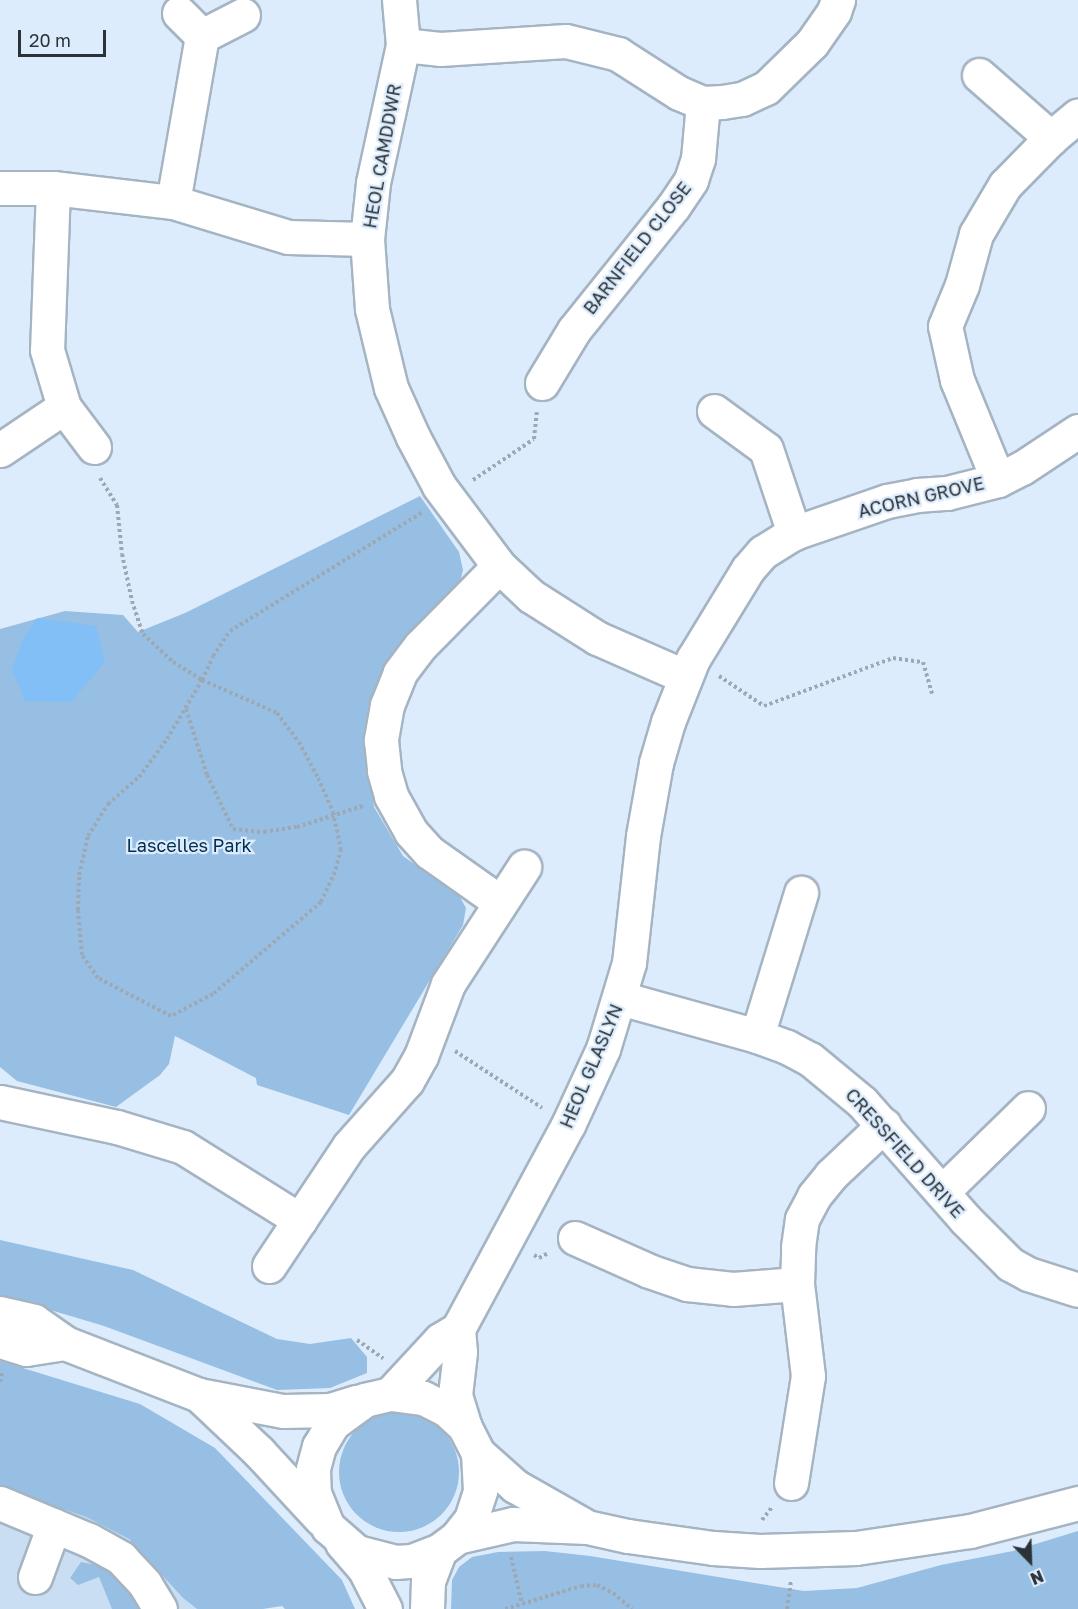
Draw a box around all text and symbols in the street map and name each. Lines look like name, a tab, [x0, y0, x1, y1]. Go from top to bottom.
scale bar	[21, 18, 110, 56]
text: 20 m	[29, 29, 71, 51]
street label: HEOL CAMDDWR	[359, 82, 405, 230]
street label: BARNFIELD CLOSE	[579, 178, 695, 318]
street label: ACORN GROVE	[856, 472, 986, 522]
park label: Lascelles Park	[126, 834, 252, 856]
street label: HEOL GLASLYN	[555, 1001, 627, 1131]
street label: CRESSFIELD DRIVE	[841, 1084, 969, 1222]
north arrow	[1000, 1531, 1060, 1591]
text: N	[1028, 1566, 1047, 1589]

